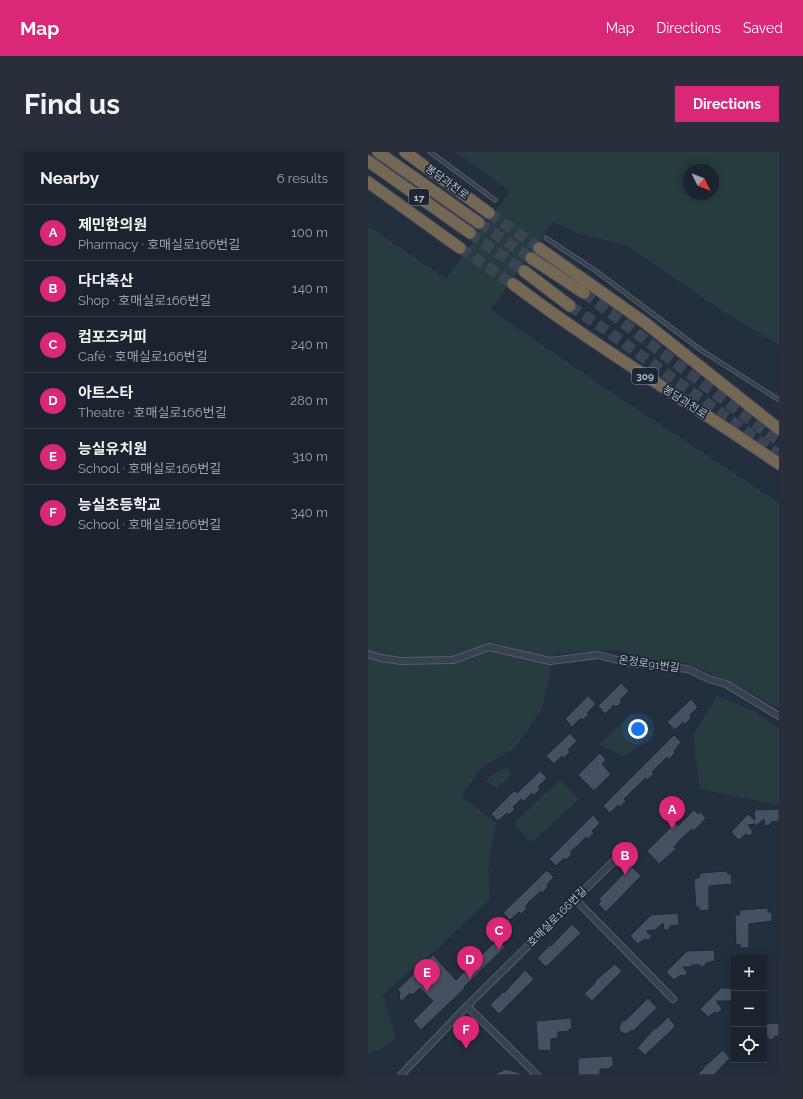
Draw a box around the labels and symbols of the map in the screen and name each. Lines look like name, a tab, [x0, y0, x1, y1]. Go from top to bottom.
street label: 봉담과천로	[423, 162, 471, 202]
north arrow	[683, 164, 719, 200]
road number: 17	[409, 189, 429, 205]
road number: 309	[632, 368, 658, 384]
street label: 봉담과천로	[660, 383, 710, 421]
street label: 온정로91번길	[618, 653, 680, 675]
your location	[628, 719, 648, 739]
pin: A	[659, 796, 685, 829]
pin: B	[612, 842, 638, 875]
street label: 호매실로166번길	[525, 885, 589, 949]
pin: C	[486, 917, 512, 950]
pin: D	[457, 946, 483, 979]
pin: E	[414, 959, 440, 992]
pin: F	[453, 1016, 479, 1049]

